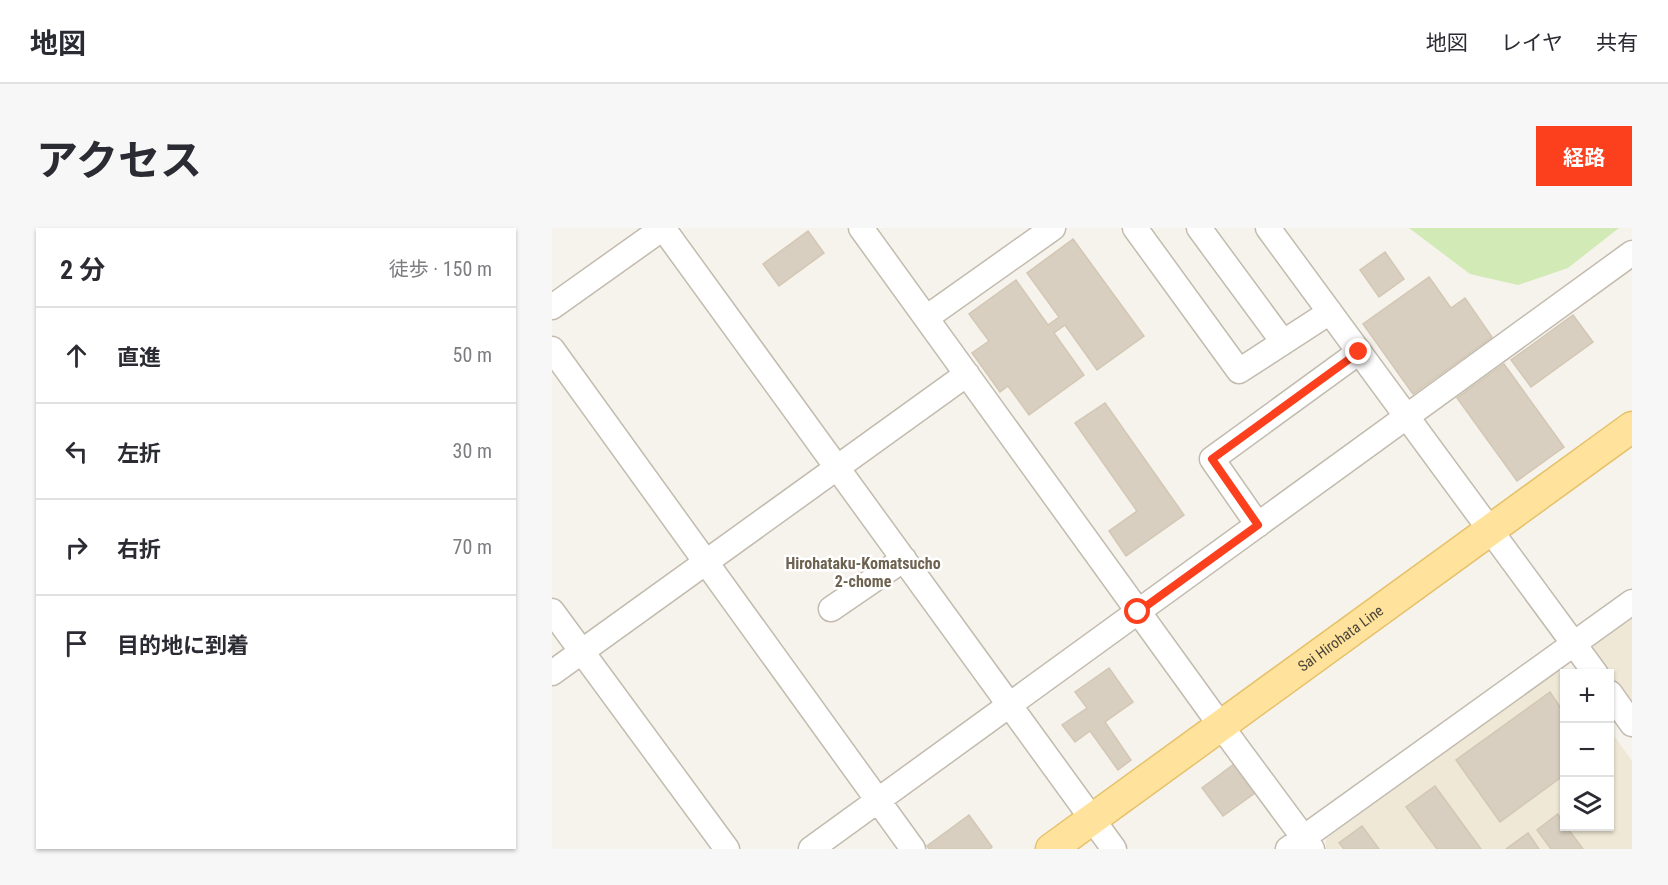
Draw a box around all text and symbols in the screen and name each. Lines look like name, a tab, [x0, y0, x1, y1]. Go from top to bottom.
text: 地図	[30, 27, 86, 60]
text: 地図	[1426, 31, 1468, 55]
text: レイヤ	[1501, 31, 1563, 55]
text: 共有	[1596, 31, 1638, 55]
button: 経路	[1536, 126, 1632, 186]
text: アクセス	[36, 136, 202, 185]
text: 2 分	[60, 255, 105, 285]
text: 徒歩 · 150 m	[389, 257, 492, 281]
route end	[1345, 338, 1371, 364]
icon: ahead	[60, 339, 93, 372]
text: 50 m	[453, 343, 492, 367]
text: 直進	[117, 345, 161, 370]
icon: left	[60, 435, 93, 468]
text: 30 m	[453, 439, 492, 463]
text: 左折	[117, 441, 161, 466]
icon: right	[60, 531, 93, 564]
text: 70 m	[453, 535, 492, 559]
text: 右折	[117, 537, 161, 562]
district label: Hirohataku-Komatsucho 2-chome	[785, 554, 941, 591]
route start	[1124, 598, 1150, 624]
street label: Sai Hirohata Line	[1294, 602, 1387, 676]
icon: arrive	[60, 627, 93, 660]
text: 目的地に到着	[117, 633, 249, 658]
map controls	[1560, 669, 1614, 831]
button: +	[1560, 669, 1614, 723]
button: −	[1560, 723, 1614, 777]
button: layers	[1560, 777, 1614, 831]

